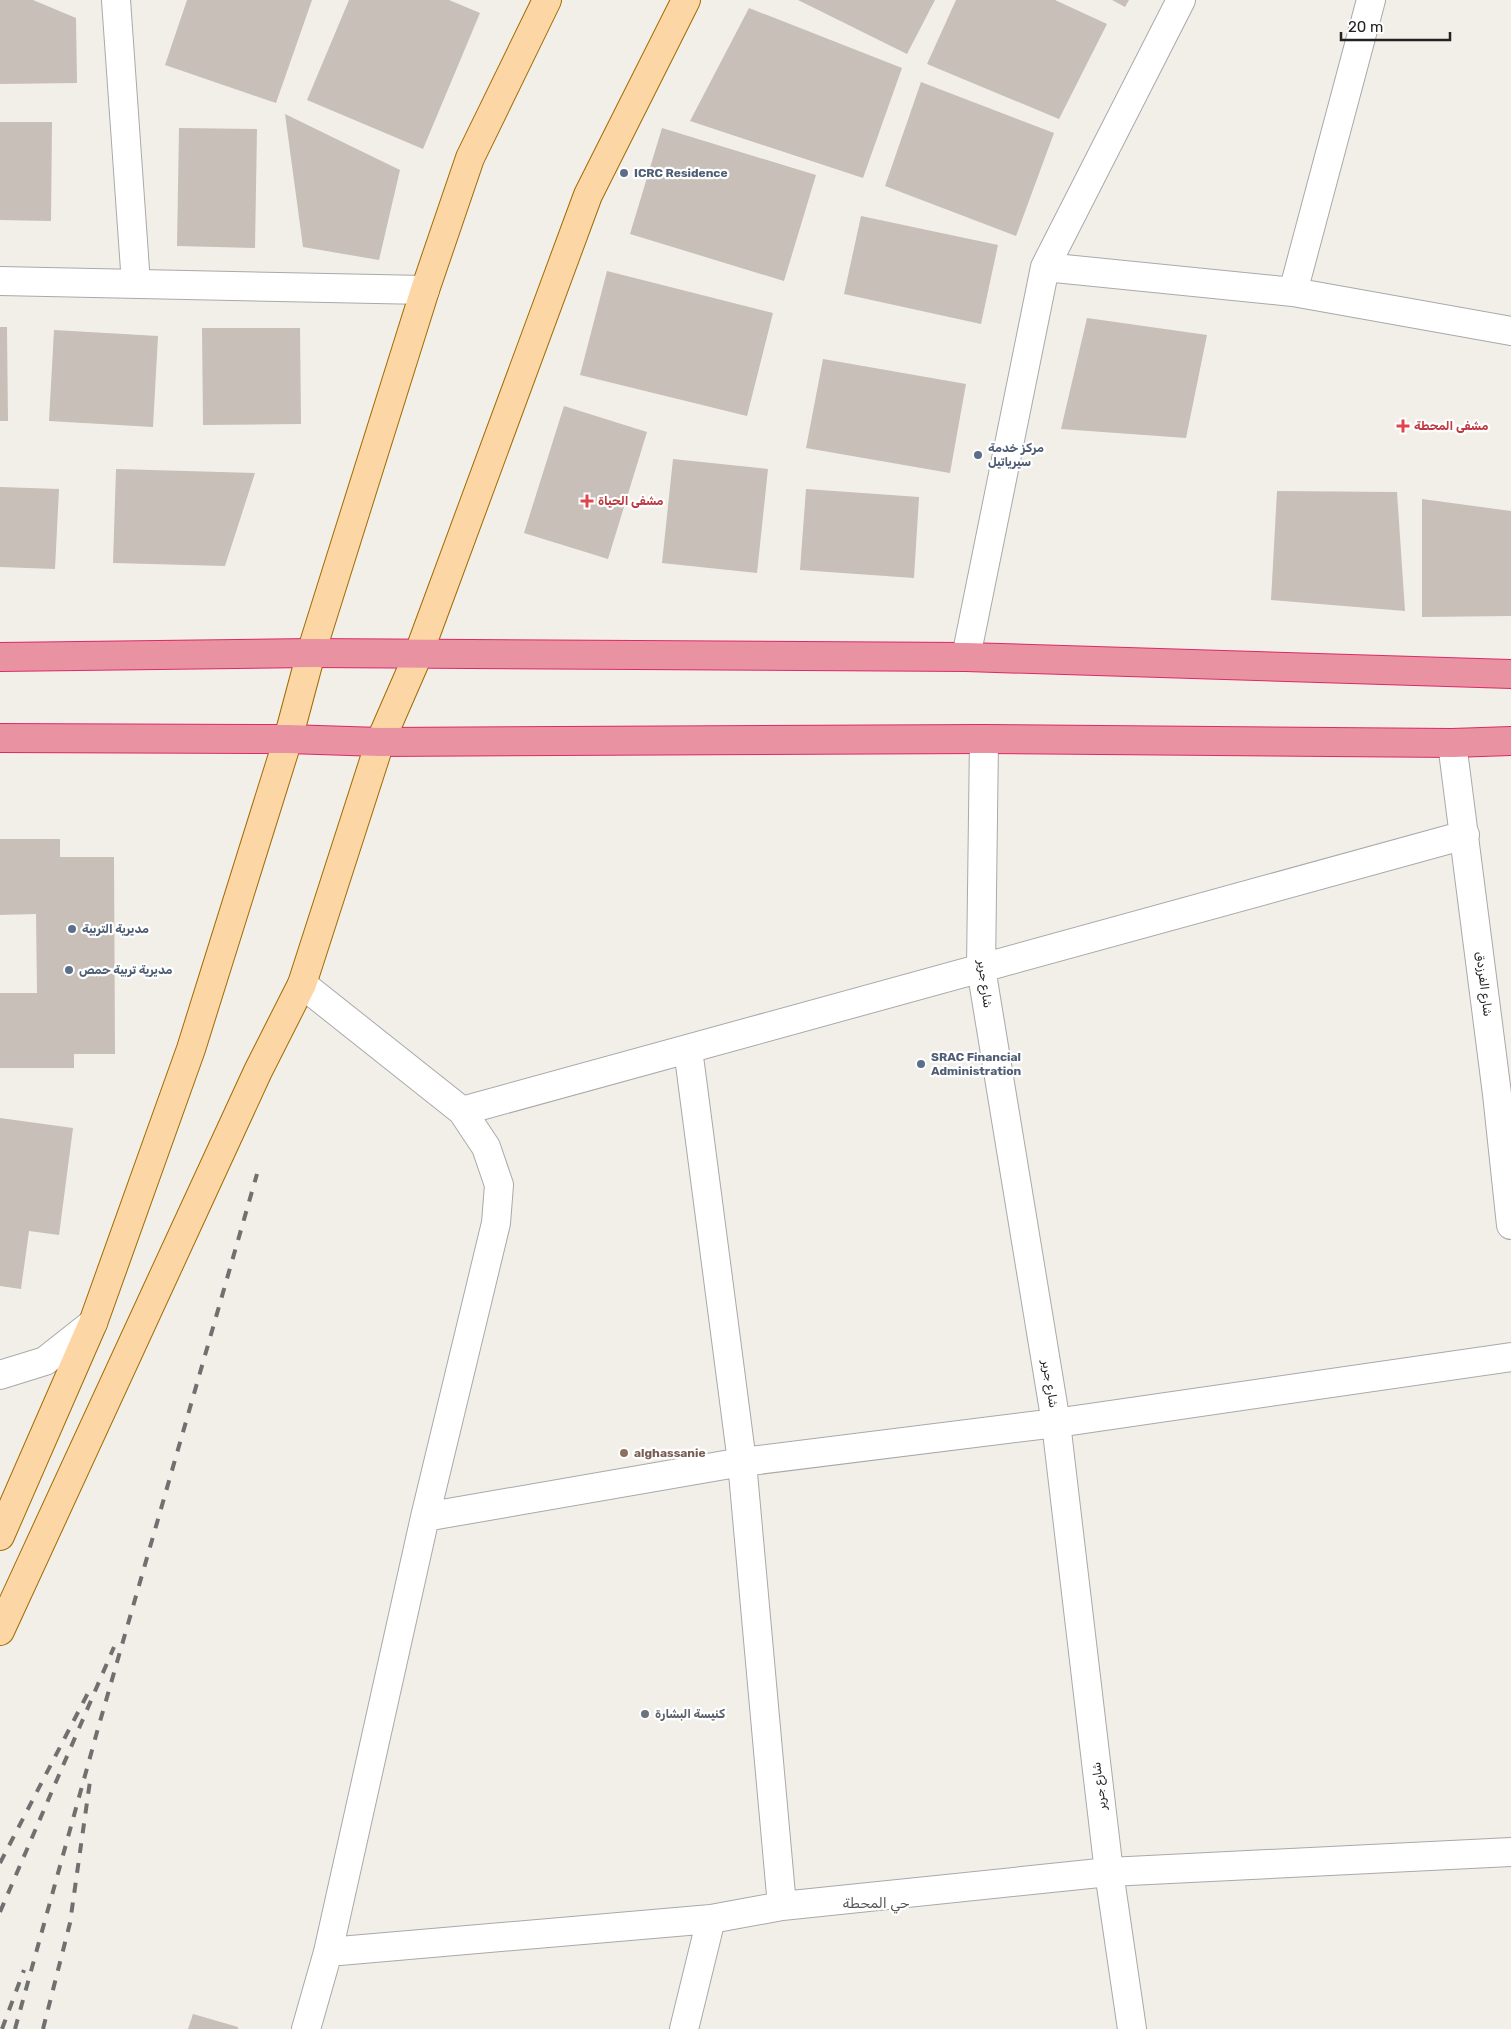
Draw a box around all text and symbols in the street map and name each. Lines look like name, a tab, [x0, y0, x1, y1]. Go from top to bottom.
scale bar	[1341, 10, 1450, 42]
text: 20 m	[1348, 18, 1383, 36]
place label: ICRC Residence	[634, 166, 728, 180]
marker: ICRC Residence	[618, 167, 630, 179]
marker: مشفى المحطة	[1396, 419, 1410, 433]
place label: مشفى المحطة	[1414, 419, 1489, 433]
place label: مركز خدمة سيرياتيل	[988, 441, 1044, 469]
marker: مركز خدمة سيرياتيل	[972, 449, 984, 461]
marker: مشفى الحياة	[580, 494, 594, 508]
place label: مشفى الحياة	[598, 494, 664, 508]
place label: مديرية التربية	[82, 922, 149, 936]
marker: مديرية التربية	[66, 923, 78, 935]
street label: شارع الفرزدق	[1471, 951, 1495, 1018]
street label: شارع جرير	[973, 958, 995, 1009]
place label: مديرية تربية حمص	[79, 963, 173, 977]
marker: مديرية تربية حمص	[63, 964, 75, 976]
place label: SRAC Financial Administration	[931, 1050, 1022, 1078]
marker: SRAC Financial Administration	[915, 1058, 927, 1070]
street label: شارع جرير	[1037, 1358, 1061, 1409]
place label: alghassanie	[634, 1446, 706, 1460]
marker: alghassanie	[618, 1447, 630, 1459]
place label: كنيسة البشارة	[655, 1707, 725, 1721]
marker: كنيسة البشارة	[639, 1708, 651, 1720]
street label: شارع جرير	[1089, 1761, 1111, 1812]
district label: حي المحطة	[843, 1895, 910, 1914]

